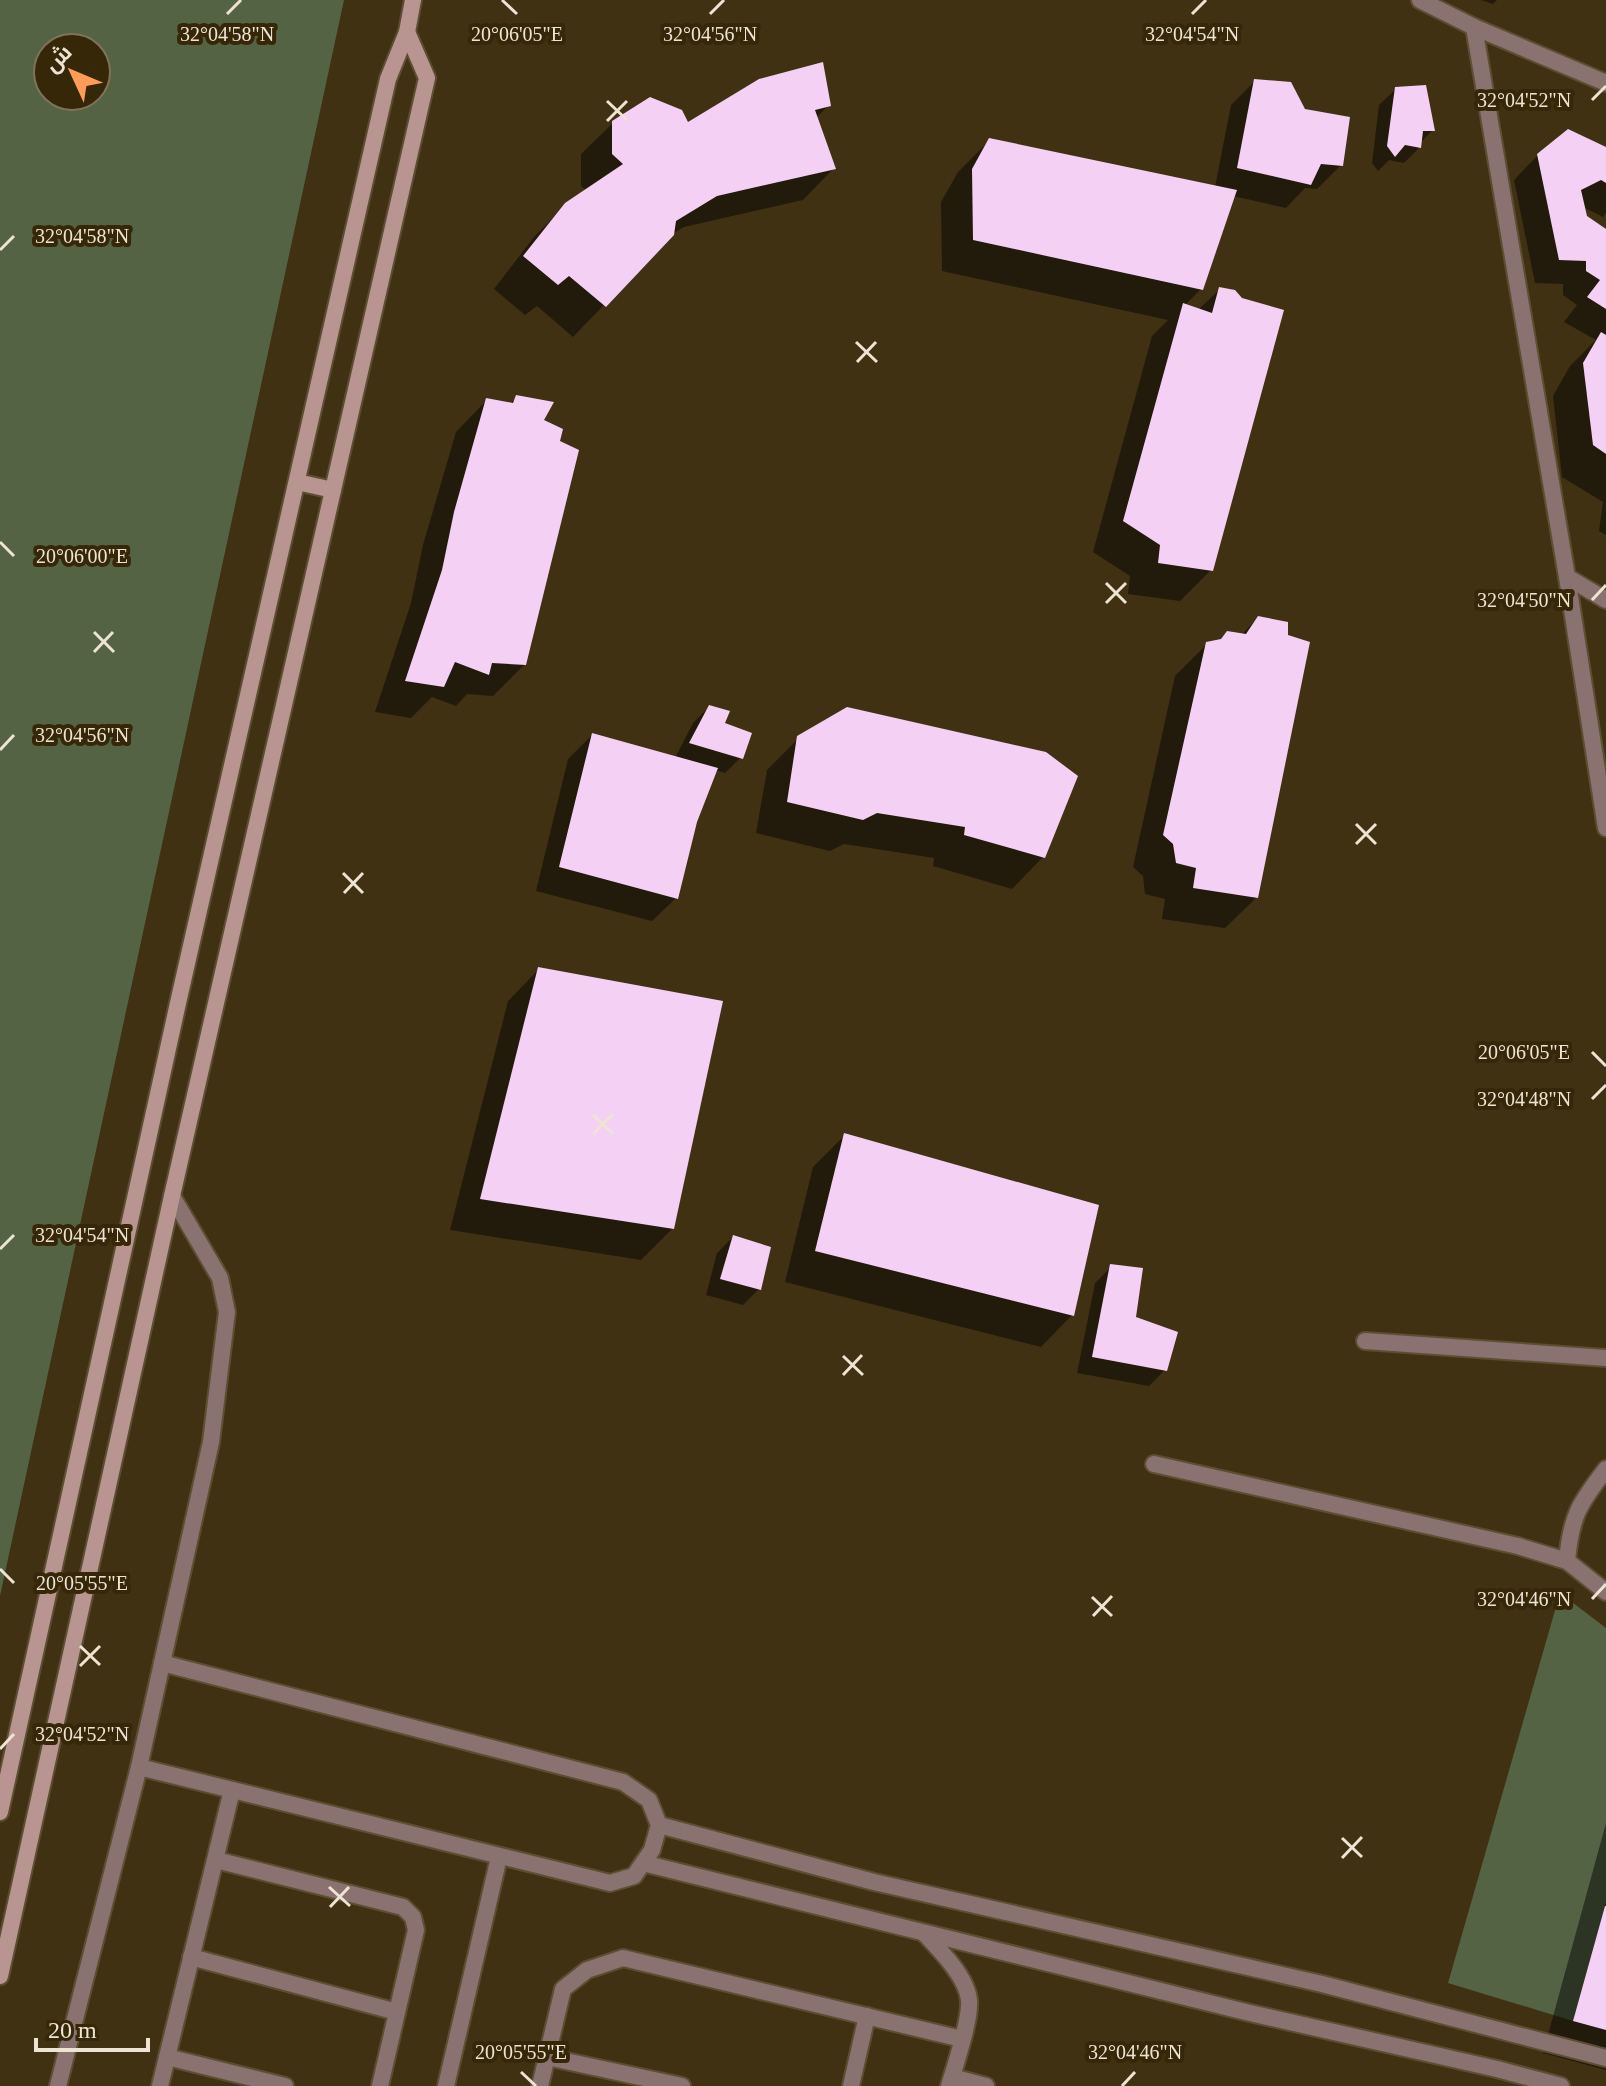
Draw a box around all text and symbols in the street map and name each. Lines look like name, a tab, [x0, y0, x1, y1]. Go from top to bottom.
text: 32°04'58"N	[180, 23, 274, 45]
text: 20°06'05"E	[471, 23, 563, 45]
text: 32°04'56"N	[663, 23, 757, 45]
text: 32°04'54"N	[1145, 23, 1239, 45]
north arrow	[32, 32, 112, 112]
text: ش	[39, 40, 77, 78]
text: 32°04'52"N	[1477, 89, 1571, 111]
text: 32°04'58"N	[35, 225, 129, 247]
text: 20°06'00"E	[36, 545, 128, 567]
text: 32°04'50"N	[1477, 589, 1571, 611]
text: 32°04'56"N	[35, 724, 129, 746]
text: 20°06'05"E	[1478, 1041, 1570, 1063]
text: 32°04'48"N	[1477, 1088, 1571, 1110]
text: 32°04'54"N	[35, 1224, 129, 1246]
text: 20°05'55"E	[36, 1572, 128, 1594]
text: 32°04'46"N	[1477, 1588, 1571, 1610]
text: 32°04'52"N	[35, 1723, 129, 1745]
scale bar	[36, 2002, 148, 2052]
text: 20 m	[48, 2017, 97, 2043]
text: 20°05'55"E	[475, 2041, 567, 2063]
text: 32°04'46"N	[1088, 2041, 1182, 2063]

